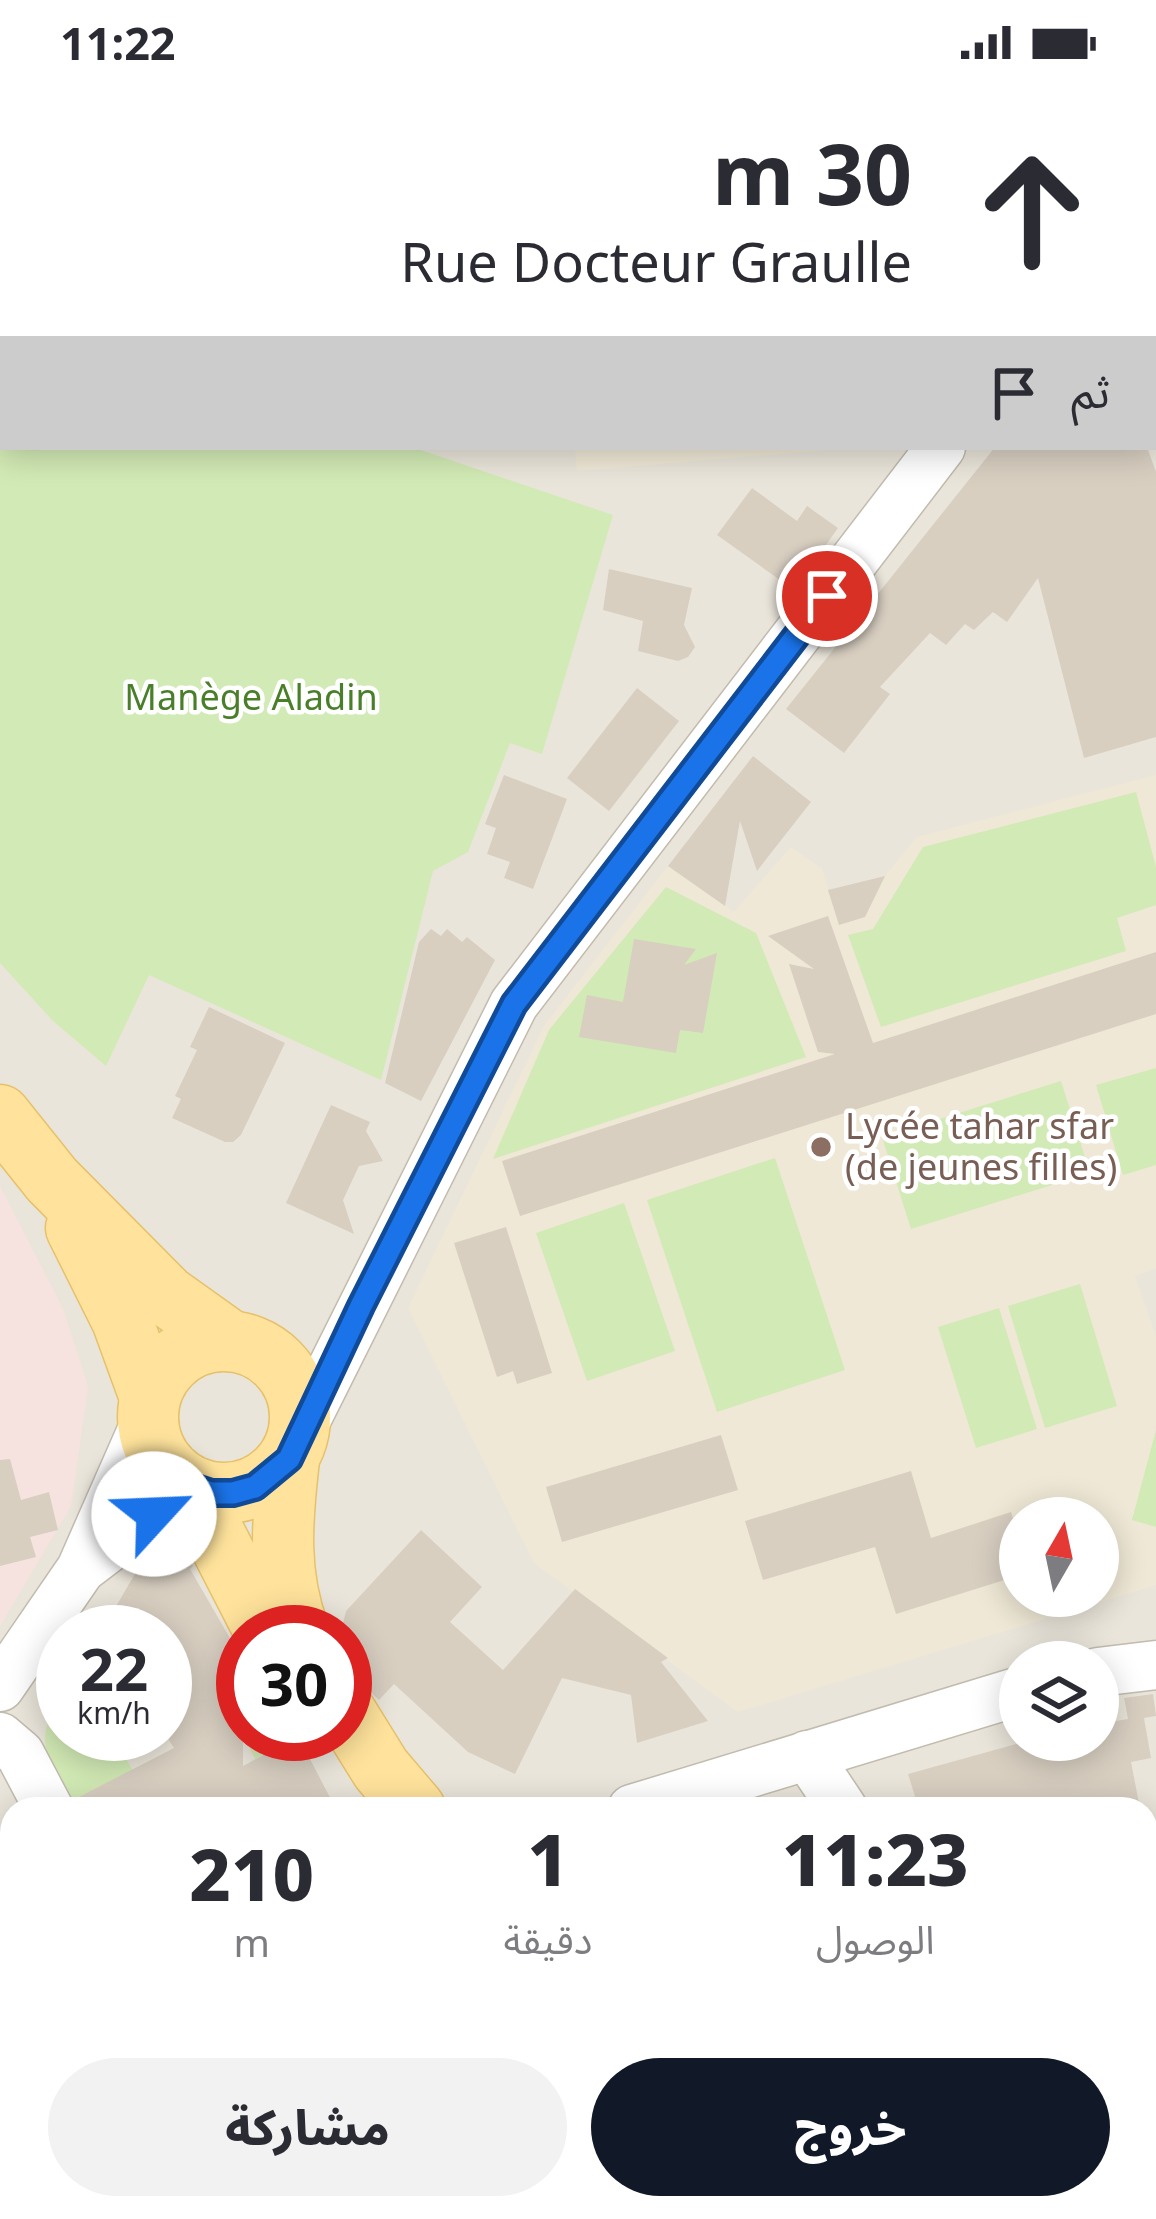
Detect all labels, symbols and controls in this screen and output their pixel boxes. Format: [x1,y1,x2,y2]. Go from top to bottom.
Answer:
text: 11:22 [60,12,176,73]
text: 30 m [712,115,912,230]
icon: ahead [954,132,1110,288]
text: Rue Docteur Graulle [400,224,912,298]
icon: arrive [981,360,1047,426]
text: ثم [1071,360,1110,421]
pin [776,545,878,647]
icon: arrive [794,563,860,629]
park label: Manège Aladin [124,672,378,721]
place label: Lycée tahar sfar (de jeunes filles) [845,1101,1117,1191]
marker: Lycée tahar sfar (de jeunes filles) [808,1134,834,1160]
position arrow [91,1451,217,1577]
north arrow [999,1497,1119,1617]
map controls [999,1497,1119,1761]
speed limit sign: 30 [216,1605,372,1761]
text: 22 [80,1627,148,1709]
button: layers [999,1641,1119,1761]
text: km/h [77,1692,151,1733]
text: 1 [527,1809,569,1907]
text: 11:23 [782,1809,969,1907]
text: 210 [189,1824,314,1922]
text: دقيقة [504,1912,592,1965]
text: الوصول [816,1912,934,1965]
text: m [234,1915,270,1968]
button: مشاركة [48,2058,567,2196]
button: خروج [591,2058,1110,2196]

